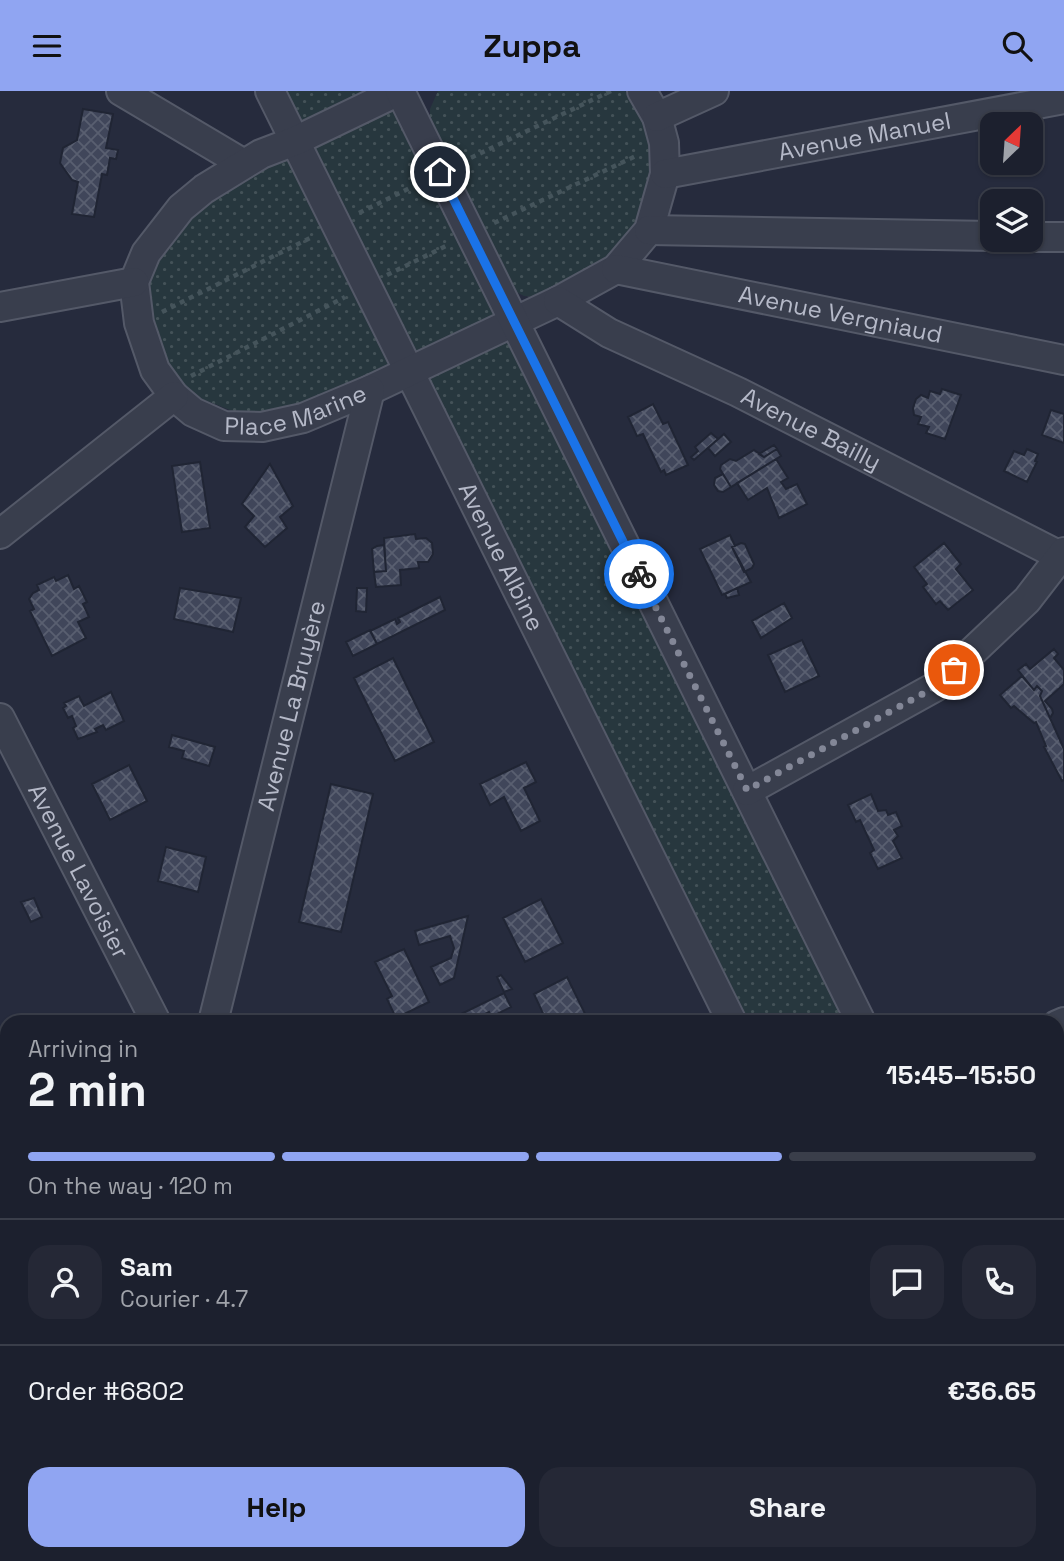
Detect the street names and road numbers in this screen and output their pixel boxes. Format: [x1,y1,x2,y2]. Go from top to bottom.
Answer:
street label: Avenue Manuel [776,105,953,167]
street label: Avenue Vergniaud [736,278,945,350]
street label: Place Marine [224,377,371,442]
street label: Avenue Bailly [736,380,886,477]
street label: Avenue Albine [452,477,551,636]
street label: Avenue La Bruyère [250,597,332,814]
street label: Avenue Lavoisier [21,778,137,963]

